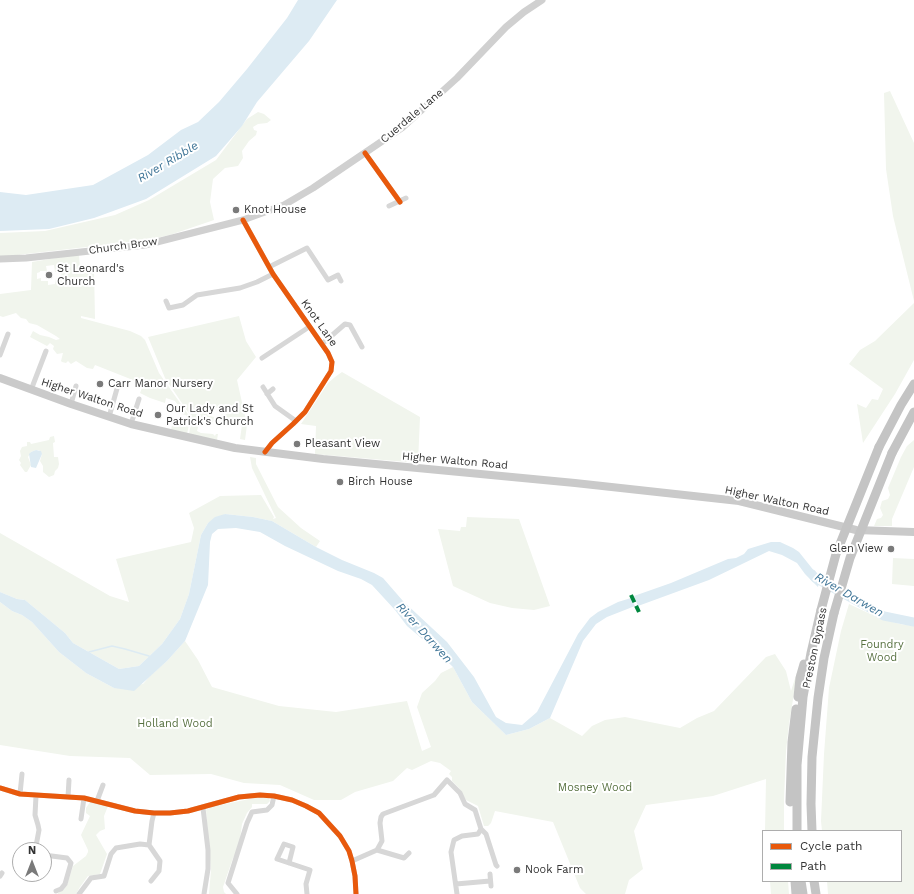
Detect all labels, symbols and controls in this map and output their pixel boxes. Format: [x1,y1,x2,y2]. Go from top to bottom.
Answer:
street label: Cuerdale Lane [378,86,446,146]
water label: River Ribble [135,138,201,186]
place label: Knot House [244,203,306,217]
marker: Knot House [231,205,241,215]
street label: Church Brow [88,235,158,257]
place label: St Leonard's Church [57,262,124,288]
marker: St Leonard's Church [44,270,54,280]
street label: Knot Lane [298,297,340,349]
street label: Higher Walton Road [39,375,145,421]
place label: Carr Manor Nursery [108,377,213,391]
marker: Carr Manor Nursery [95,379,105,389]
place label: Our Lady and St Patrick's Church [166,402,254,428]
marker: Our Lady and St Patrick's Church [153,410,163,420]
place label: Pleasant View [305,437,380,451]
marker: Pleasant View [292,439,302,449]
street label: Higher Walton Road [401,450,509,472]
place label: Birch House [348,475,413,489]
marker: Birch House [335,477,345,487]
street label: Higher Walton Road [724,483,830,519]
place label: Glen View [829,542,883,556]
marker: Glen View [886,544,896,554]
water label: River Darwen [812,570,886,620]
water label: River Darwen [393,600,455,666]
street label: Preston Bypass [800,606,830,690]
park label: Foundry Wood [860,638,904,664]
park label: Holland Wood [137,717,213,731]
park label: Mosney Wood [558,781,632,795]
legend [762,830,902,882]
text: Cycle path [800,839,862,853]
north arrow [12,842,52,882]
text: N [28,844,36,857]
text: Path [800,859,826,873]
place label: Nook Farm [525,863,584,877]
marker: Nook Farm [512,865,522,875]

